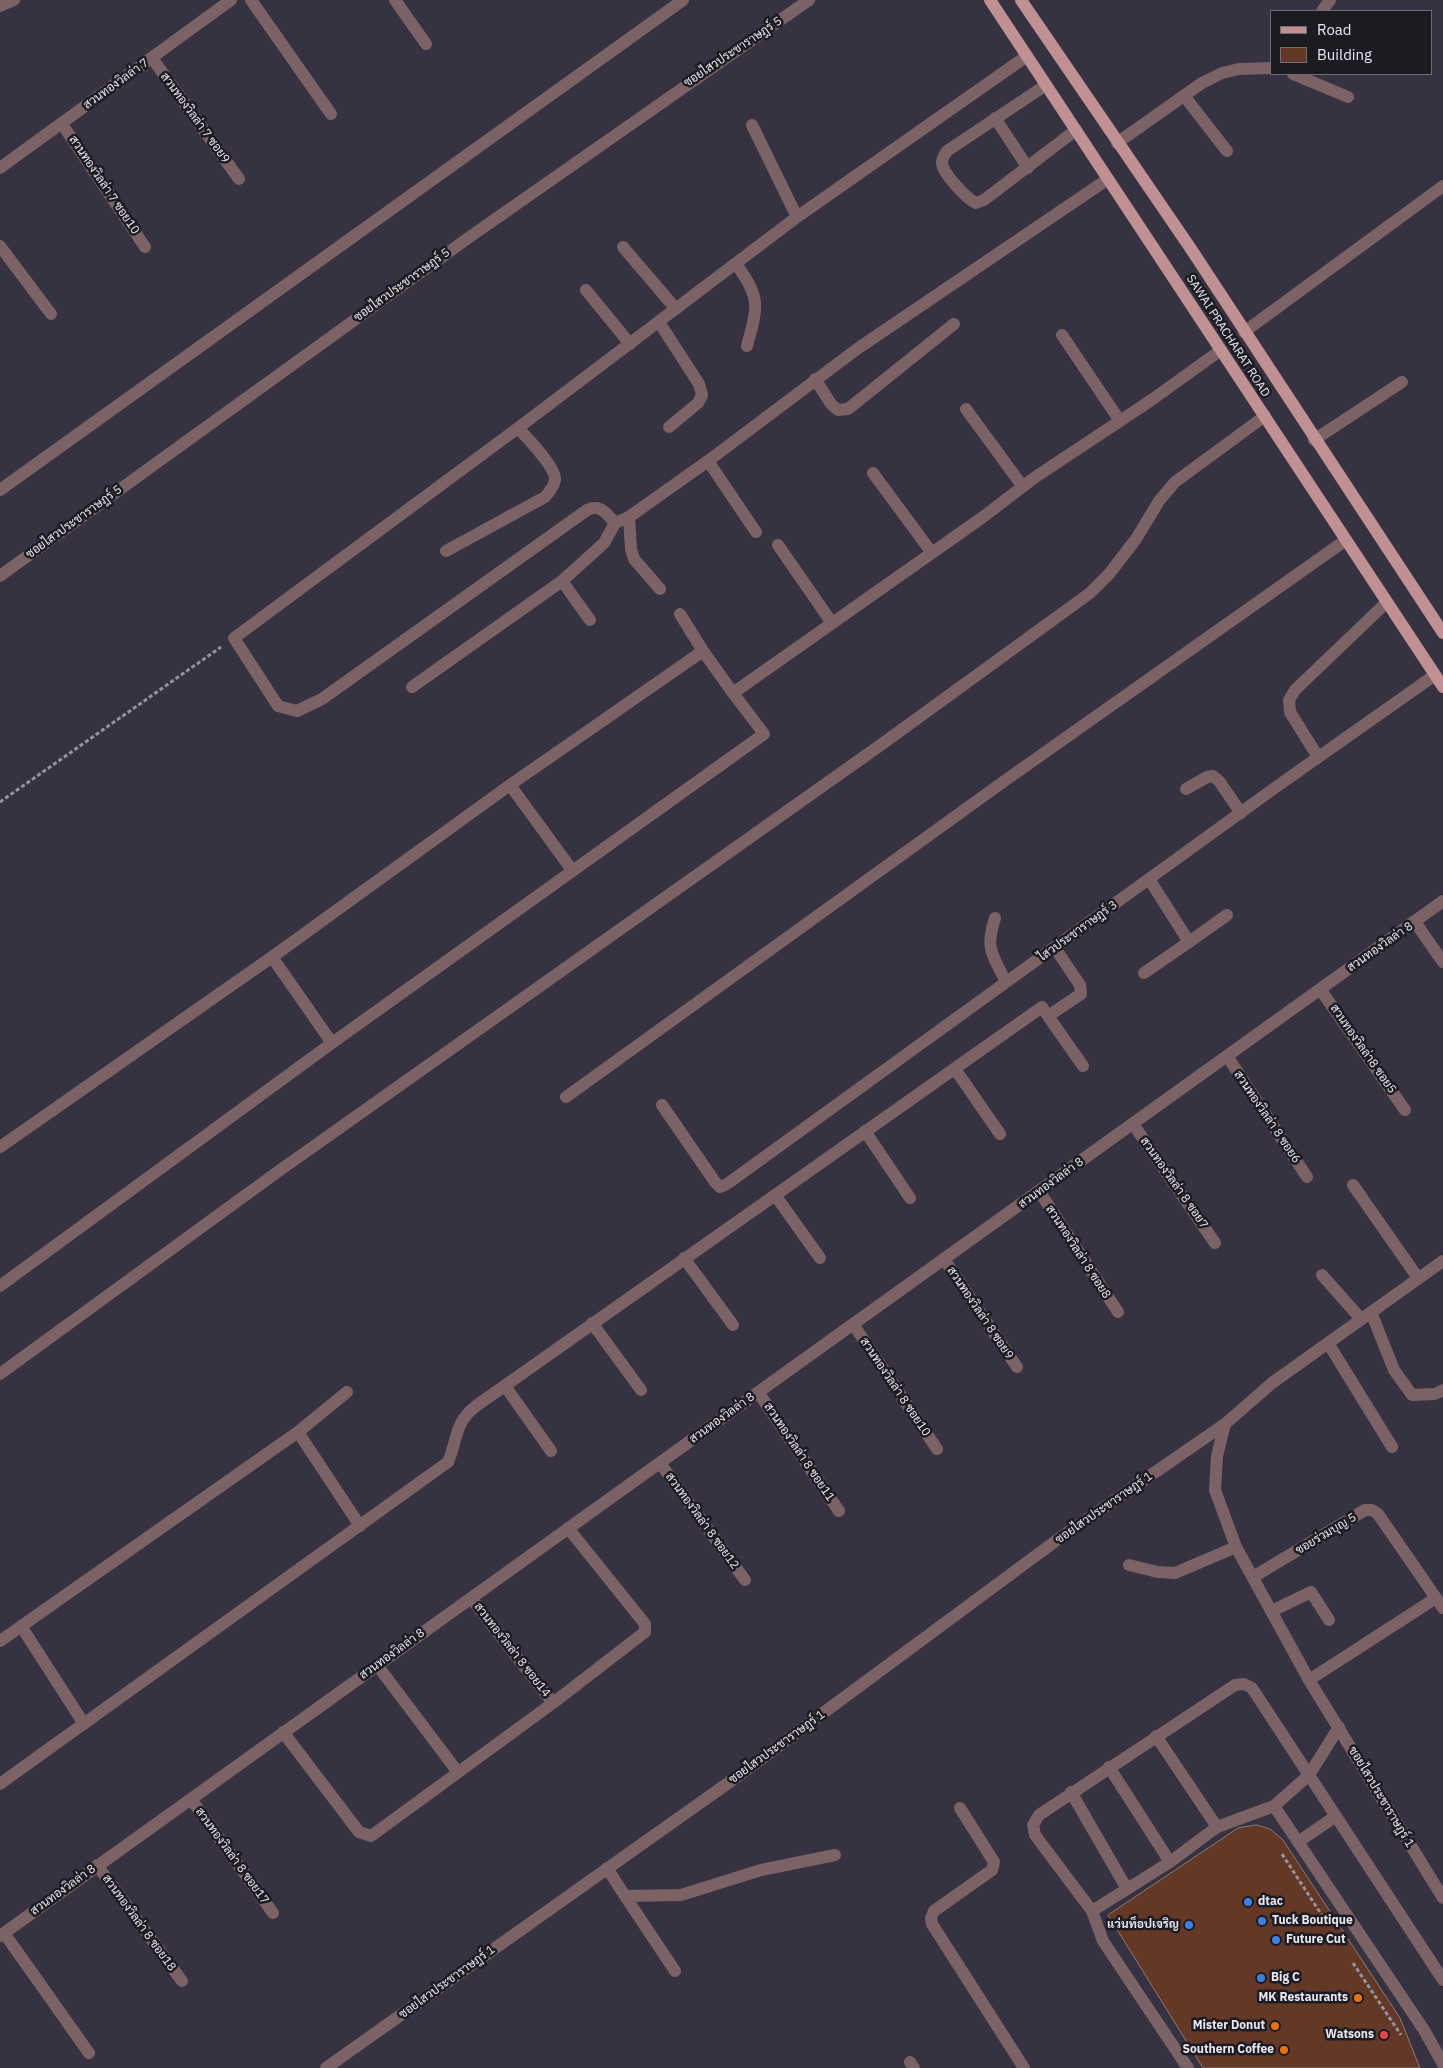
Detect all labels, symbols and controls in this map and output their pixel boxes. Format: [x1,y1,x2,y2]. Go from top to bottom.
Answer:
legend [1270,10,1433,75]
street label: ซอยไสวประชาราษฎร์ 5 [681,14,785,90]
text: Road [1317,20,1352,39]
text: Building [1317,45,1372,64]
street label: สวนทองวิลล่า 7 [81,56,151,112]
street label: สวนทองวิลล่า 7 ซอย9 [157,70,233,166]
street label: สวนทองวิลล่า 7 ซอย10 [66,133,142,237]
street label: ซอยไสวประชาราษฎร์ 5 [351,245,453,325]
street label: SAWAI PRACHARAT ROAD [1183,272,1273,400]
street label: ซอยไสวประชาราษฎร์ 5 [23,482,125,562]
street label: ไสวประชาราษฎร์ 3 [1036,898,1120,964]
street label: สวนทองวิลล่า 8 [1344,919,1416,975]
street label: สวนทองวิลล่า8 ซอย5 [1327,1002,1399,1096]
street label: สวนทองวิลล่า 8 ซอย6 [1231,1068,1303,1166]
street label: สวนทองวิลล่า 8 ซอย7 [1137,1134,1211,1232]
street label: สวนทองวิลล่า 8 [1016,1155,1086,1211]
street label: สวนทองวิลล่า 8 ซอย8 [1042,1203,1114,1301]
street label: สวนทองวิลล่า 8 ซอย9 [944,1264,1016,1362]
street label: สวนทองวิลล่า 8 ซอย10 [857,1335,933,1439]
street label: สวนทองวิลล่า 8 [687,1390,757,1446]
street label: สวนทองวิลล่า 8 ซอย11 [761,1400,837,1504]
street label: ซอยไสวประชาราษฎร์ 1 [1053,1469,1155,1547]
street label: สวนทองวิลล่า 8 ซอย12 [662,1470,742,1572]
street label: ซอยร่วมบุญ 5 [1293,1510,1359,1558]
street label: สวนทองวิลล่า 8 ซอย14 [471,1600,553,1700]
street label: สวนทองวิลล่า 8 [357,1626,427,1682]
street label: ซอยไสวประชาราษฎร์ 1 [726,1707,828,1787]
street label: ซอยไสวประชาราษฎร์ 1 [1345,1744,1417,1850]
street label: สวนทองวิลล่า 8 ซอย17 [192,1805,272,1907]
street label: สวนทองวิลล่า 8 [28,1862,98,1918]
street label: สวนทองวิลล่า 8 ซอย18 [99,1872,179,1974]
place label: dtac [1258,1895,1283,1909]
marker: dtac [1242,1896,1254,1908]
place label: Tuck Boutique [1272,1914,1353,1928]
marker: Tuck Boutique [1256,1915,1268,1927]
place label: แว่นท็อปเจริญ [1107,1918,1179,1932]
marker: แว่นท็อปเจริญ [1183,1919,1195,1931]
place label: Future Cut [1286,1933,1346,1947]
marker: Future Cut [1270,1934,1282,1946]
street label: ซอยไสวประชาราษฎร์ 1 [396,1942,498,2022]
place label: Big C [1271,1971,1300,1985]
marker: Big C [1255,1972,1267,1984]
place label: MK Restaurants [1259,1991,1348,2005]
marker: MK Restaurants [1352,1992,1364,2004]
place label: Mister Donut [1193,2019,1265,2033]
marker: Mister Donut [1269,2020,1281,2032]
place label: Watsons [1325,2028,1374,2042]
marker: Watsons [1378,2029,1390,2041]
place label: Southern Coffee [1183,2043,1274,2057]
marker: Southern Coffee [1278,2044,1290,2056]

